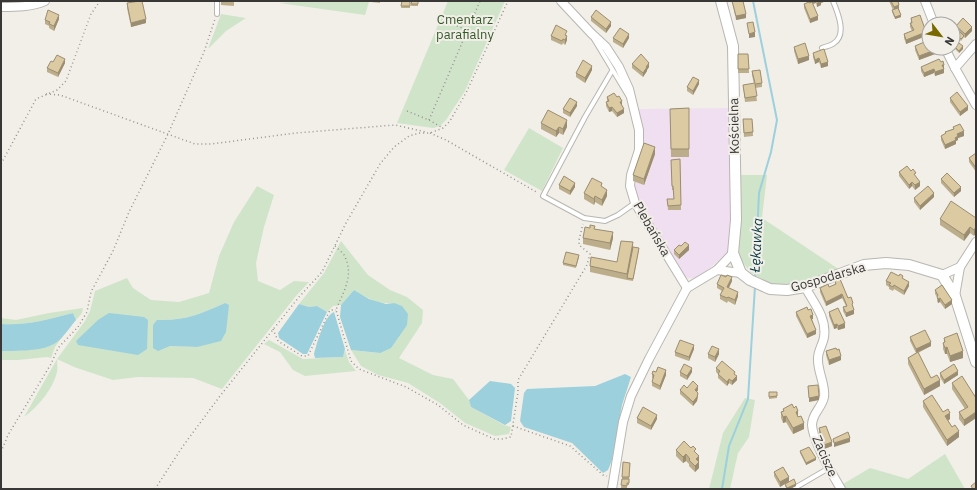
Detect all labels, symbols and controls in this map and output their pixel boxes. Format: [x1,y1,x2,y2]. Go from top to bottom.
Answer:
park label: Cmentarz parafialny [436,11,494,43]
north arrow [921,16,961,56]
text: N [942,34,958,48]
street label: Kościelna [725,98,743,154]
street label: Plebańska [630,199,675,259]
water label: Łękawka [746,217,766,274]
street label: Gospodarska [789,258,867,296]
street label: Zacisze [808,433,842,479]

